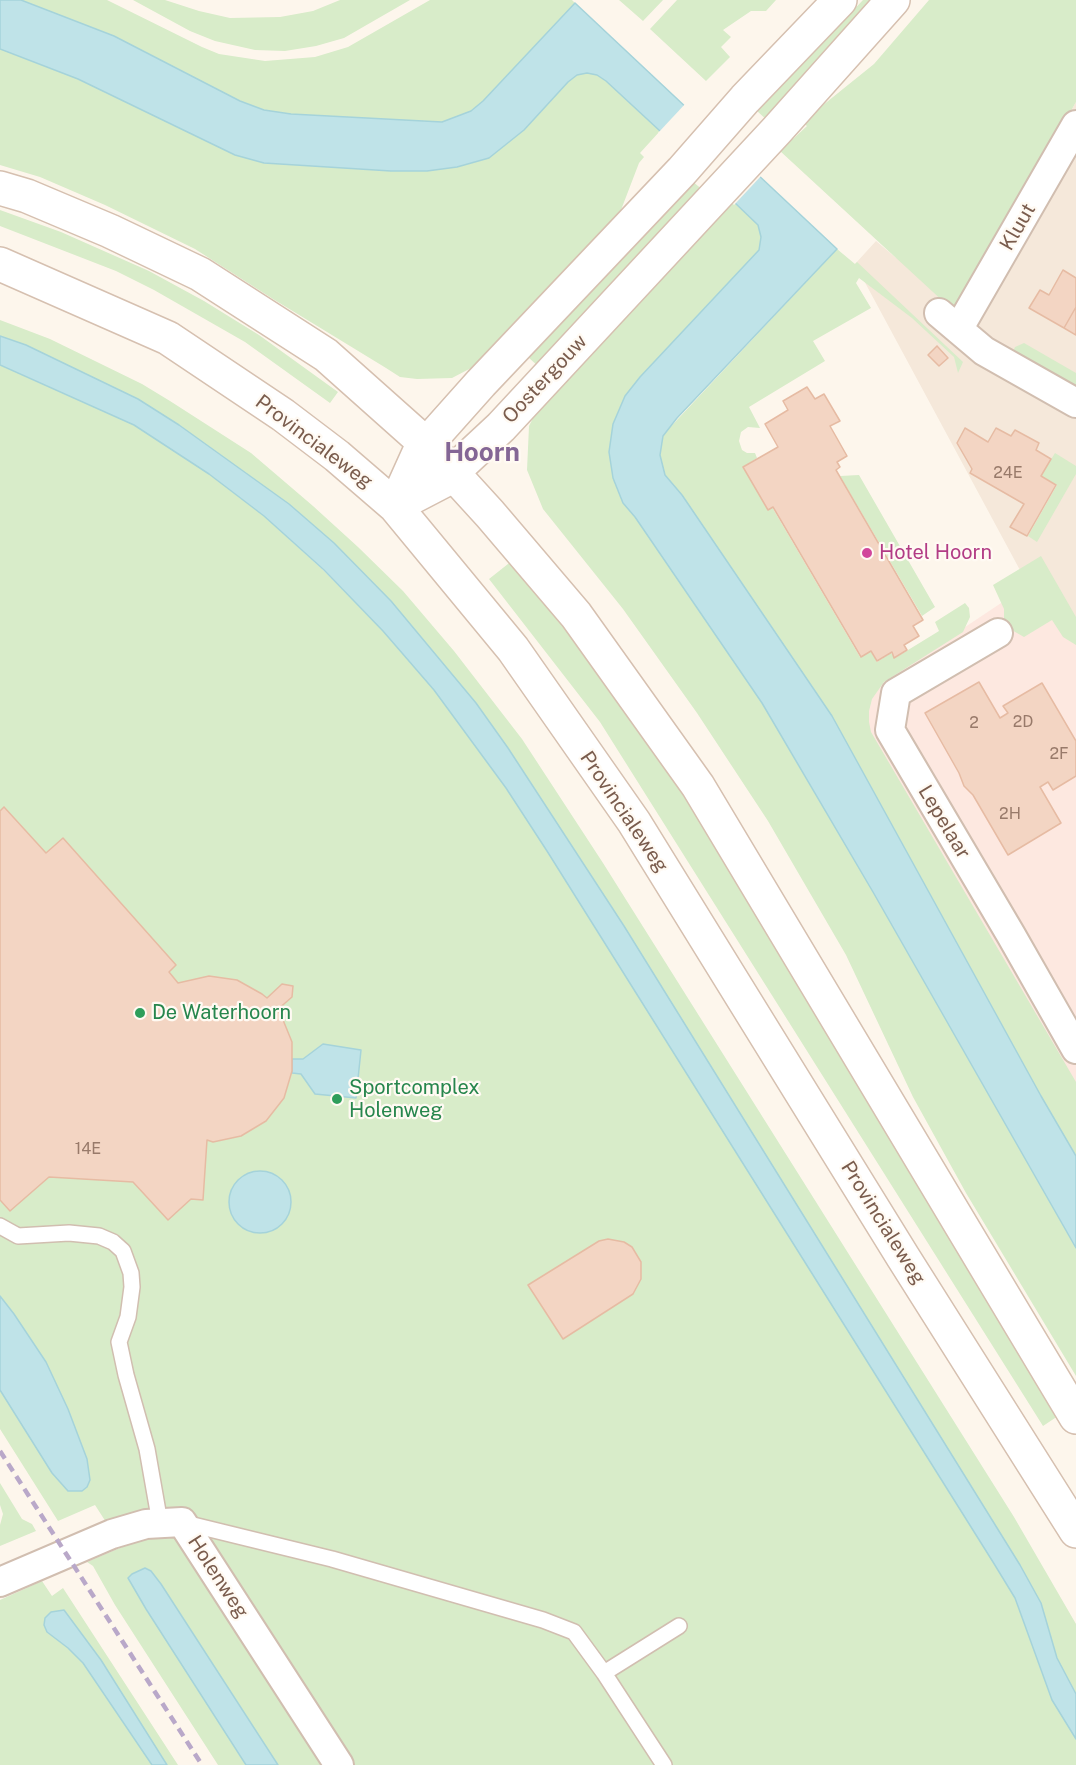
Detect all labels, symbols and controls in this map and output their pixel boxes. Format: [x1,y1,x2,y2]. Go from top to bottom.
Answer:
street label: Kluut [995,199,1041,255]
street label: Oostergouw [498,330,592,428]
street label: Provincialeweg [251,390,377,494]
district label: Hoorn [444,437,520,469]
house number: 24E [993,463,1023,483]
place label: Hotel Hoorn [879,541,992,565]
marker: Hotel Hoorn [860,546,874,560]
house number: 2D [1013,712,1033,732]
house number: 2 [969,713,979,733]
house number: 2F [1049,744,1069,764]
street label: Provincialeweg [575,747,673,877]
street label: Lepelaar [913,781,975,863]
house number: 2H [999,804,1021,824]
place label: De Waterhoorn [152,1001,291,1025]
marker: De Waterhoorn [133,1006,147,1020]
place label: Sportcomplex Holenweg [349,1076,479,1123]
marker: Sportcomplex Holenweg [330,1092,344,1106]
house number: 14E [75,1139,101,1159]
street label: Provincialeweg [836,1157,930,1289]
street label: Holenweg [182,1531,254,1623]

